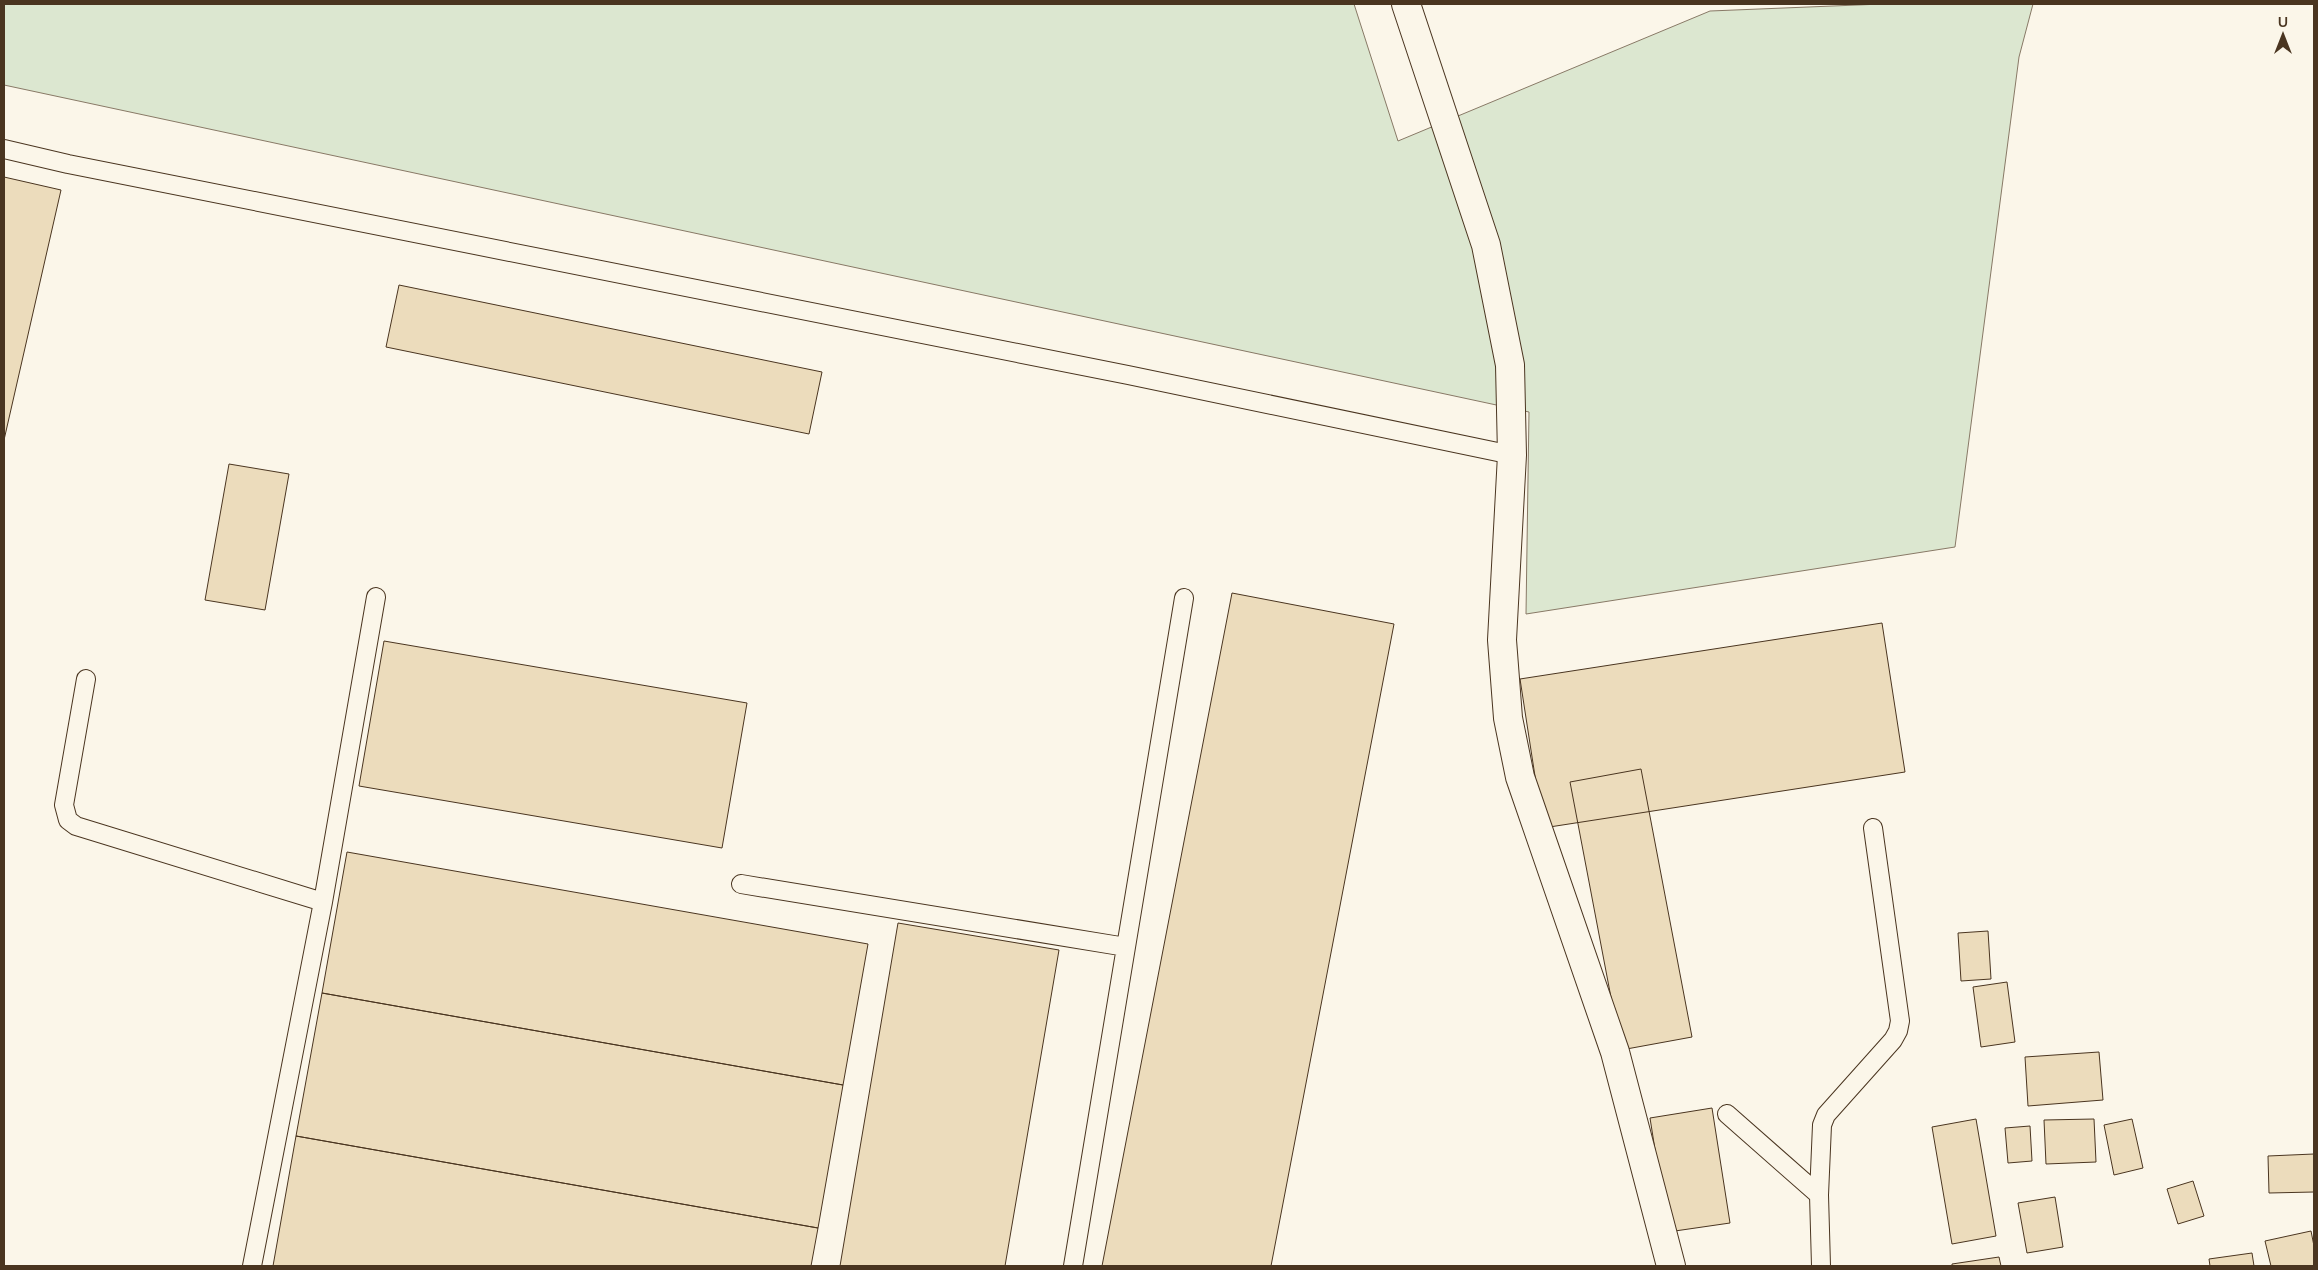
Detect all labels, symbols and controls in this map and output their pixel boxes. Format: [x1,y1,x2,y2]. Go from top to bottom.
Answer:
north arrow [2258,10,2308,60]
text: U [2278,13,2288,31]

